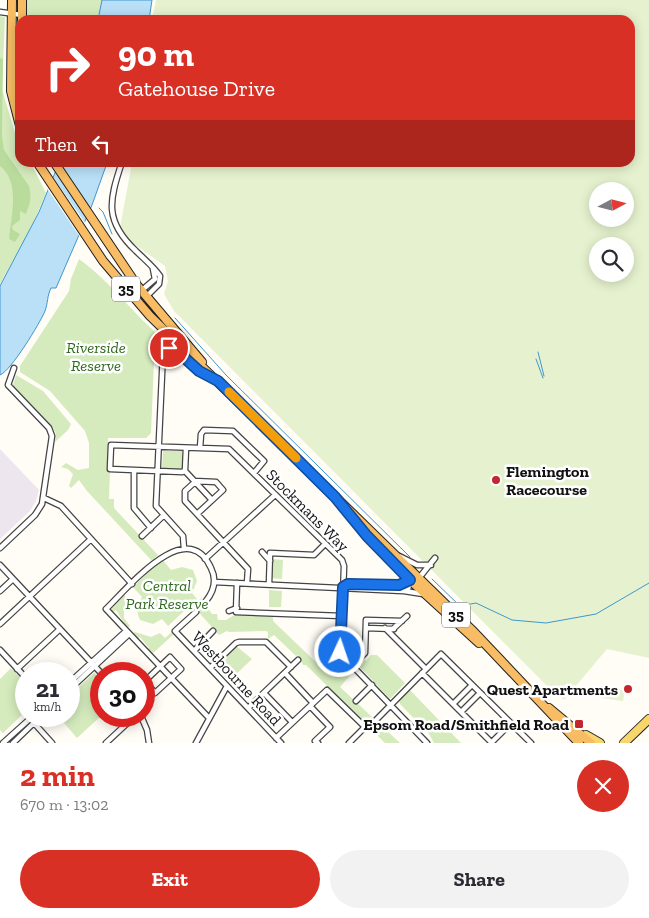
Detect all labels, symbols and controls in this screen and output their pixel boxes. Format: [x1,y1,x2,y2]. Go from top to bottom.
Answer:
text: 90 m [118,33,194,75]
icon: right [35,35,100,100]
text: Gatehouse Drive [118,75,275,102]
icon: left [87,130,115,158]
text: Then [35,133,77,156]
north arrow [589,182,634,228]
map controls [589,182,634,282]
button: search [589,237,634,282]
road number: 35 [112,276,140,302]
pin [148,327,190,369]
icon: arrive [155,334,183,362]
park label: Riverside Reserve [66,338,126,375]
place label: Flemington Racecourse [506,462,589,499]
street label: Stockmans Way [262,465,353,556]
marker: Flemington Racecourse [490,474,502,486]
park label: Central Park Reserve [126,576,208,613]
road number: 35 [442,602,470,628]
position arrow [313,625,365,677]
street label: Westbourne Road [188,627,285,730]
speed limit sign: 30 [90,662,155,727]
text: 21 [36,673,59,703]
place label: Quest Apartments [487,680,618,699]
marker: Quest Apartments [622,683,634,695]
text: km/h [34,700,61,714]
place label: Epsom Road/Smithfield Road [363,715,569,734]
marker: Epsom Road/Smithfield Road [573,718,585,730]
text: 2 min [20,758,95,794]
button: close [577,760,629,812]
text: 670 m · 13:02 [20,795,108,814]
button: Exit [20,850,320,908]
button: Share [330,850,629,908]

